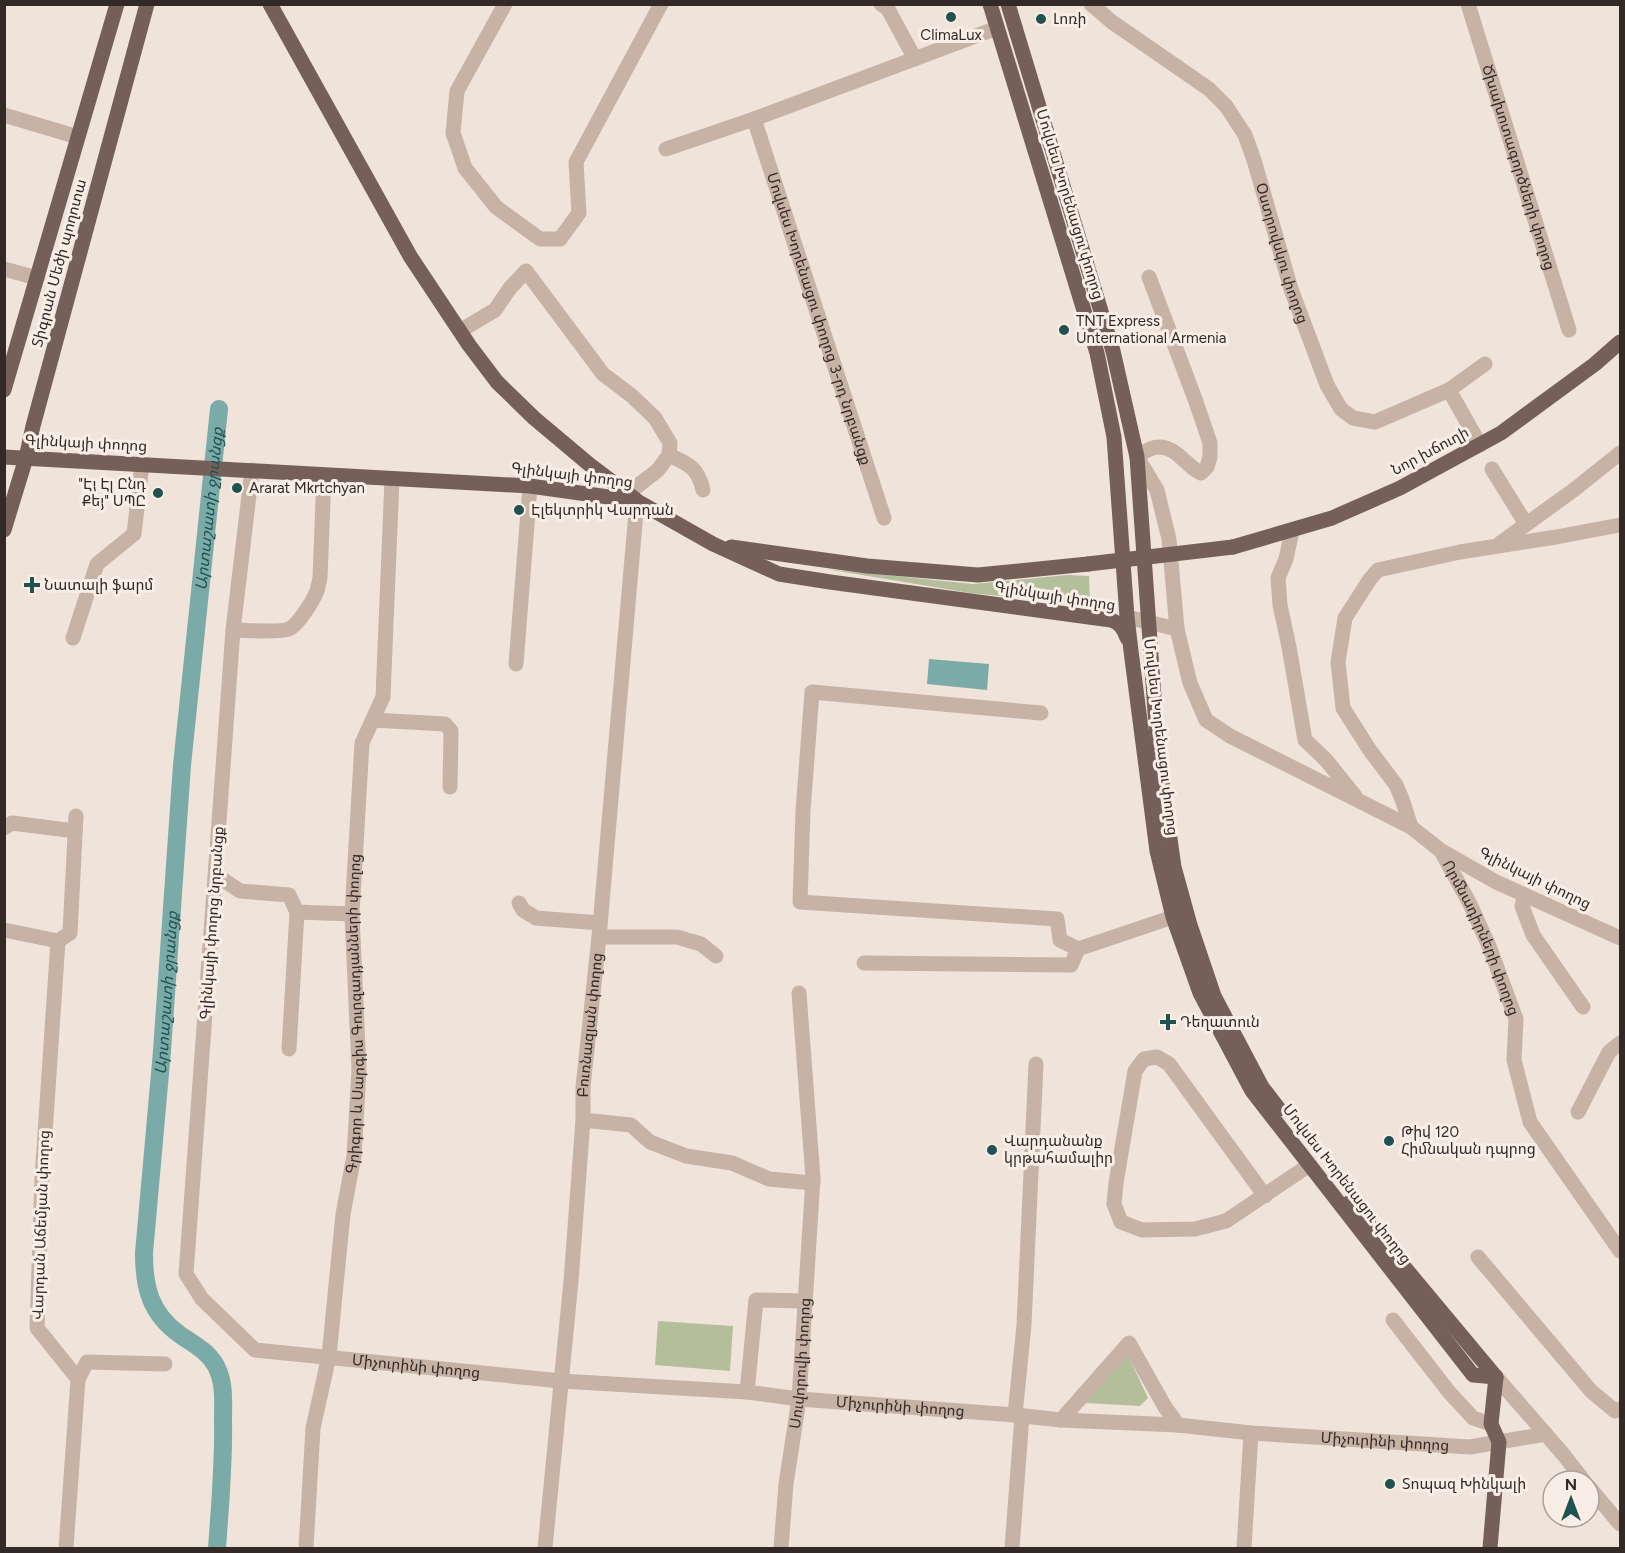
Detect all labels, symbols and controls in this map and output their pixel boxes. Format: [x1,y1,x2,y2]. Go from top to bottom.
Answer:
marker: ClimaLux [944,10,958,24]
place label: Լոռի [1053,10,1086,28]
marker: Լոռի [1034,12,1048,26]
place label: ClimaLux [920,26,982,44]
street label: Ծխախոտագործների փողոց [1478,62,1559,272]
street label: Մովսես Խորենացու փողոց [1032,107,1108,301]
street label: Մովսես Խորենացու փողոց 3-րդ նրբանցք [763,170,875,467]
street label: Տիգրան Մեծի պողոտա [28,177,90,349]
street label: Օստրովսկու փողոց [1252,181,1312,326]
place label: TNT Express Unternational Armenia [1076,312,1226,347]
marker: TNT Express Unternational Armenia [1057,323,1071,337]
street label: Նոր խճուղի [1388,423,1472,479]
water label: Արտաշատի ջրանցք [191,425,227,591]
street label: Գլինկայի փողոց [24,431,148,455]
street label: Գլինկայի փողոց [510,459,634,491]
place label: "Էյ Էլ Ընդ Քեյ" ՍՊԸ [78,475,146,510]
place label: Ararat Mkrtchyan [249,479,365,497]
marker: Ararat Mkrtchyan [230,481,244,495]
marker: "Էյ Էլ Ընդ Քեյ" ՍՊԸ [151,486,165,500]
place label: Էլեկտրիկ Վարդան [531,501,674,519]
marker: Էլեկտրիկ Վարդան [512,503,526,517]
place label: Նատալի ֆարմ [44,576,153,594]
marker: Նատալի ֆարմ [25,578,39,592]
street label: Գլինկայի փողոց [993,578,1117,614]
street label: Մովսես Խորենացու փողոց [1140,638,1182,836]
street label: Գլինկայի փողոց նրբանցք [196,826,228,1020]
street label: Գլինկայի փողոց [1476,843,1594,913]
street label: Գրիգոր և Սարգիս Գուրզադյանների փողոց [342,853,368,1176]
street label: Որմնադիրների փողոց [1439,857,1523,1018]
water label: Արտաշատի ջրանցք [150,909,181,1075]
street label: Բուռնազյան փողոց [574,952,606,1098]
place label: Դեղատուն [1180,1013,1260,1031]
marker: Դեղատուն [1161,1015,1175,1029]
street label: Մովսես Խորենացու փողոց [1279,1100,1415,1268]
place label: Թիվ 120 Հիմնական դպրոց [1401,1123,1536,1158]
street label: Վարդան Աճեմյան փողոց [29,1130,53,1320]
place label: Վարդանանք կրթահամալիր [1004,1132,1113,1167]
marker: Թիվ 120 Հիմնական դպրոց [1382,1134,1396,1148]
marker: Վարդանանք կրթահամալիր [985,1143,999,1157]
street label: Սուվորովի փողոց [786,1297,814,1430]
street label: Միչուրինի փողոց [351,1351,481,1382]
street label: Միչուրինի փողոց [835,1393,965,1420]
street label: Միչուրինի փողոց [1320,1428,1450,1455]
north arrow [1541,1469,1601,1529]
place label: Տոպազ Խինկալի [1402,1475,1526,1493]
text: N [1565,1475,1577,1494]
marker: Տոպազ Խինկալի [1383,1477,1397,1491]

